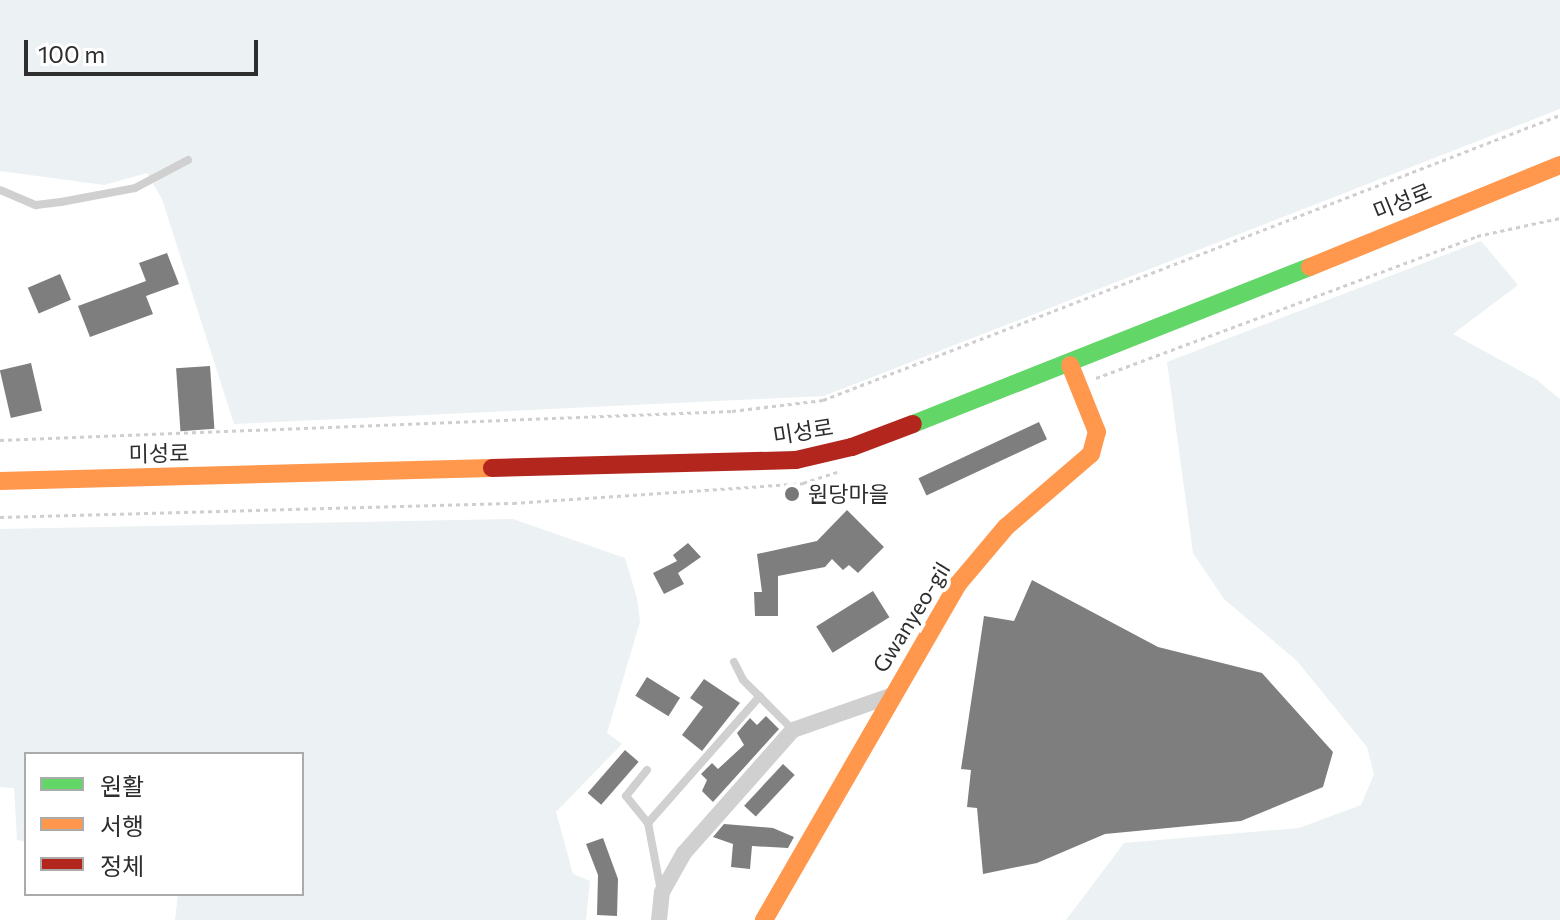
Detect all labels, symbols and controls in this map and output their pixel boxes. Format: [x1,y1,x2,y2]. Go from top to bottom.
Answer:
scale bar [28,24,262,74]
text: 100 m [38,39,105,68]
street label: 미성로 [1369,177,1435,225]
street label: 미성로 [771,413,835,449]
street label: 미성로 [128,439,190,467]
place label: 원당마을 [808,481,889,507]
marker: 원당마을 [783,485,801,503]
street label: Gwanyeo-gil [867,557,955,677]
legend [24,752,304,896]
text: 원활 [100,771,144,800]
text: 서행 [100,811,144,840]
text: 정체 [100,851,144,880]

